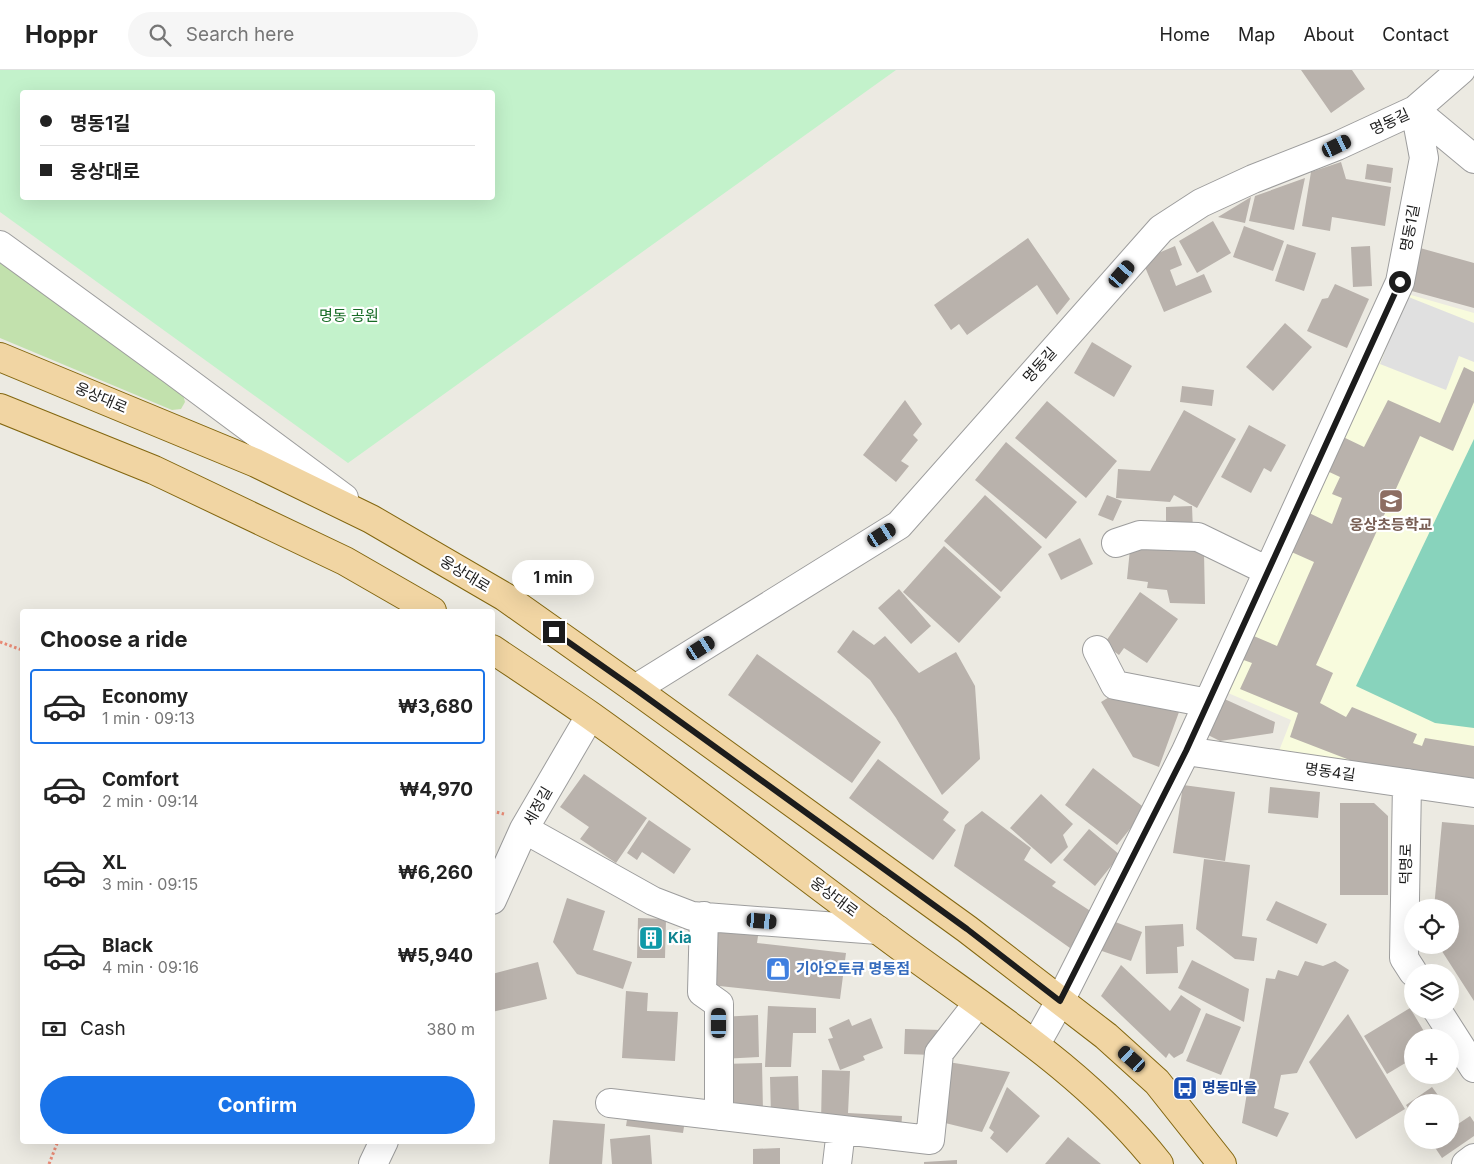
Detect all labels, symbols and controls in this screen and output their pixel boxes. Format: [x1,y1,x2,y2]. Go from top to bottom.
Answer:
search box [128,12,478,57]
text: Hoppr [25,20,98,49]
icon: search [146,21,174,49]
text: Search here [186,23,294,46]
text: Home [1160,24,1210,45]
text: Map [1238,24,1275,45]
text: About [1303,24,1354,45]
text: Contact [1382,24,1449,45]
street label: 명동길 [1367,104,1413,139]
text: 명동1길 [70,112,131,135]
car [1320,133,1353,159]
text: 웅상대로 [70,160,140,183]
street label: 명동1길 [1396,203,1423,253]
car [1106,258,1137,290]
route start [1389,271,1411,293]
park label: 명동 공원 [319,306,379,325]
street label: 명동길 [1019,343,1061,386]
street label: 웅상대로 [72,378,130,417]
school or university icon: 웅상초등학교 [1378,488,1404,514]
place label: 웅상초등학교 [1350,515,1433,534]
car [865,521,898,549]
street label: 웅상대로 [437,551,494,596]
callout: 1 min [513,560,595,594]
text: 1 min [533,567,573,587]
route end [543,621,565,643]
text: Choose a ride [40,626,188,652]
car [684,634,717,662]
icon: car [42,684,87,729]
text: Economy [102,685,188,708]
text: ₩3,680 [398,695,473,718]
text: 1 min · 09:13 [102,708,195,728]
street label: 명동4길 [1303,759,1357,784]
icon: car [42,767,87,812]
text: Comfort [102,768,179,791]
text: ₩4,970 [399,778,473,801]
street label: 세정길 [519,783,556,828]
text: 2 min · 09:14 [102,791,199,811]
street label: 덕명로 [1396,843,1415,885]
icon: car [42,850,87,895]
text: XL [102,851,127,874]
text: ₩6,260 [398,861,473,884]
street label: 웅상대로 [807,872,862,921]
text: 3 min · 09:15 [102,874,198,894]
map controls [1404,899,1459,1149]
button: locate [1404,899,1459,954]
car [746,912,777,930]
building icon: Kia [638,925,664,951]
place label: Kia [668,928,692,947]
icon: car [42,933,87,978]
text: Black [102,934,153,957]
text: ₩5,940 [397,944,473,967]
shop icon: 기아오토큐 명동점 [765,956,791,982]
text: 4 min · 09:16 [102,957,199,977]
place label: 기아오토큐 명동점 [796,959,910,978]
button: layers [1404,964,1459,1019]
car [711,1008,726,1038]
icon: cash [40,1015,68,1043]
text: Cash [80,1017,126,1040]
text: 380 m [427,1019,475,1039]
button: + [1404,1029,1459,1084]
car [1115,1043,1148,1075]
bus stop icon: 명동마을 [1172,1075,1198,1101]
button: Confirm [40,1076,475,1134]
place label: 명동마을 [1202,1078,1257,1097]
button: − [1404,1094,1459,1149]

